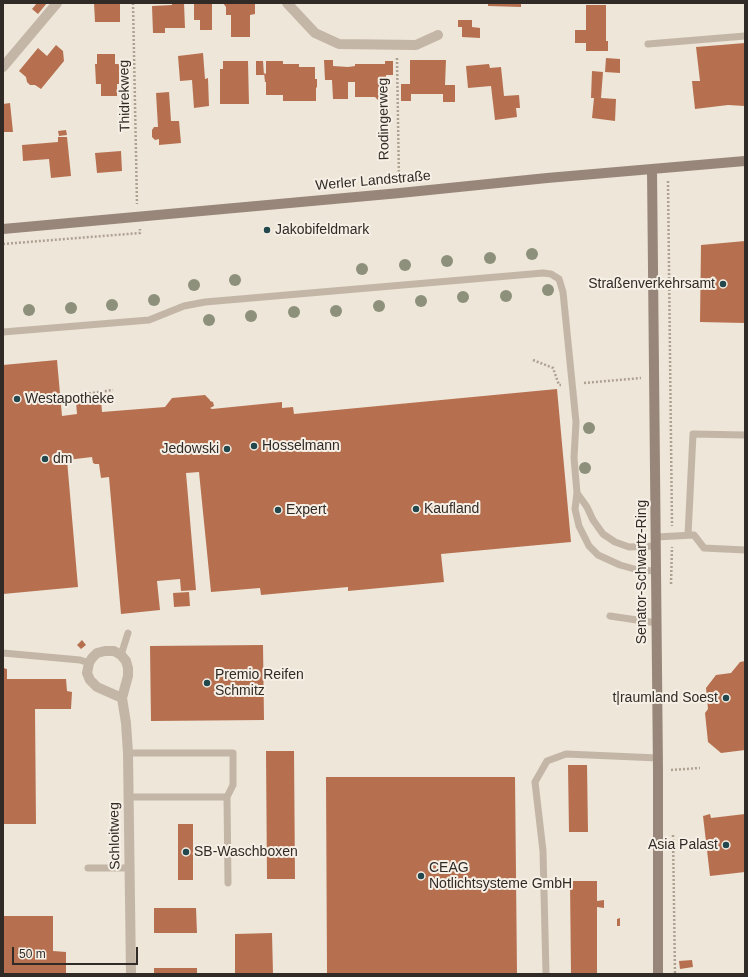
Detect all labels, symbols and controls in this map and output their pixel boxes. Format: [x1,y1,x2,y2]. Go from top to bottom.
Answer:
street label: Thidrekweg [116,60,134,132]
street label: Rodingerweg [375,78,393,160]
street label: Werler Landstraße [315,168,431,194]
place label: Jakobifeldmark [275,222,369,238]
marker: Jakobifeldmark [262,225,272,235]
place label: Straßenverkehrsamt [588,276,715,292]
marker: Straßenverkehrsamt [718,279,728,289]
place label: Westapotheke [25,391,114,407]
marker: Westapotheke [12,394,22,404]
place label: Hosselmann [262,438,340,454]
place label: Jedowski [161,441,219,457]
marker: Hosselmann [249,441,259,451]
marker: Jedowski [222,444,232,454]
place label: dm [53,451,72,467]
marker: dm [40,454,50,464]
street label: Senator-Schwartz-Ring [634,500,650,644]
place label: Kaufland [424,501,479,517]
place label: Expert [286,502,326,518]
marker: Kaufland [411,504,421,514]
marker: Expert [273,505,283,515]
place label: Premio Reifen Schmitz [215,667,304,700]
marker: Premio Reifen Schmitz [202,678,212,688]
place label: t|raumland Soest [612,690,718,706]
marker: t|raumland Soest [721,693,731,703]
street label: Schloitweg [106,802,124,870]
place label: Asia Palast [648,837,718,853]
marker: Asia Palast [721,840,731,850]
place label: SB-Waschboxen [194,844,298,860]
marker: SB-Waschboxen [181,847,191,857]
place label: CEAG Notlichtsysteme GmbH [429,860,572,892]
marker: CEAG Notlichtsysteme GmbH [416,871,426,881]
scale bar [14,939,140,965]
text: 50 m [19,947,46,961]

